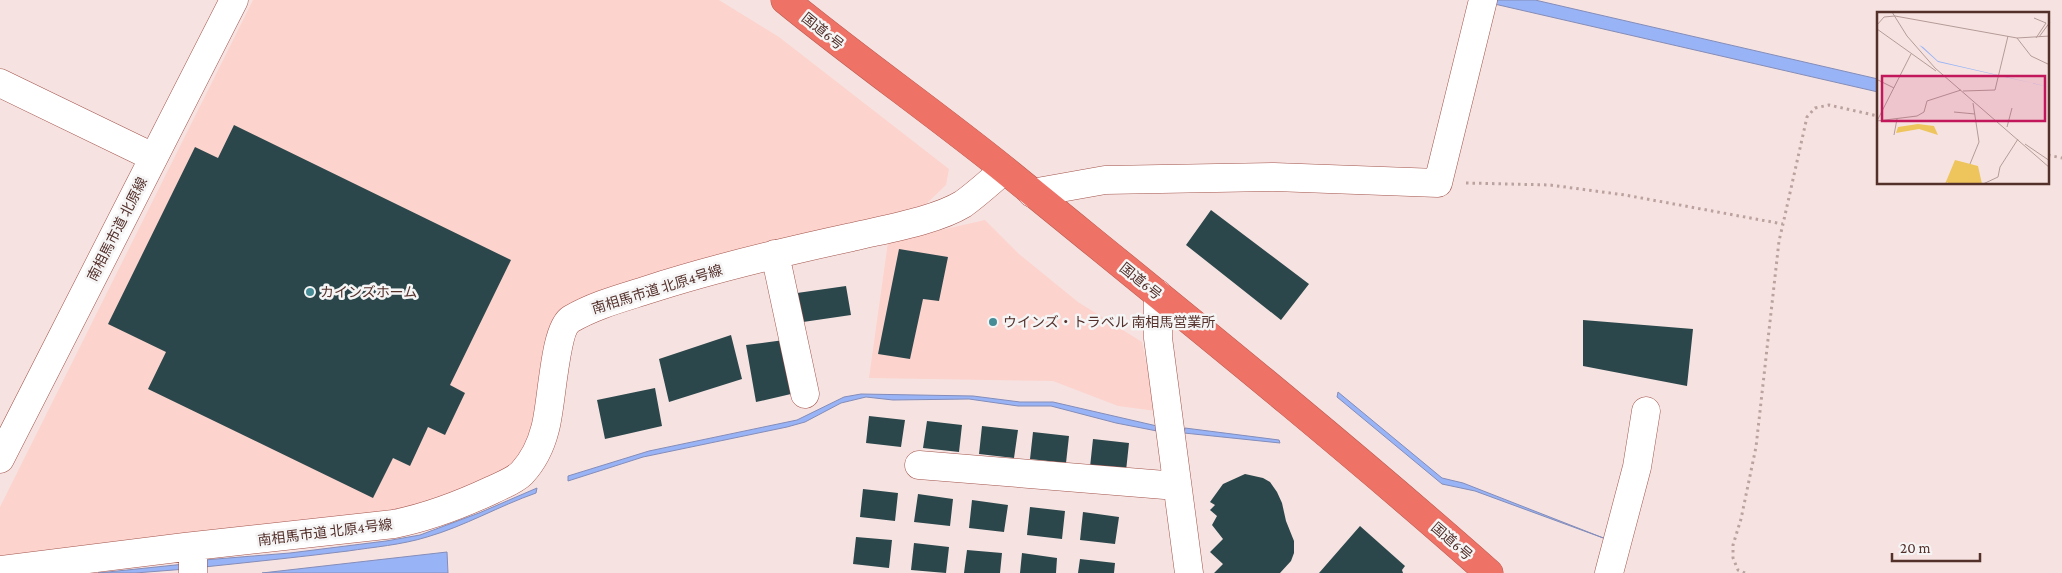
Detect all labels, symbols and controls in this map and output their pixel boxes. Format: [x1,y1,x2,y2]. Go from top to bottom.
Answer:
street label: 国道6号 [799,9,847,53]
inset map [1877,12,2050,185]
street label: 南相馬市道 北原線 [84,174,150,284]
street label: 国道6号 [1117,259,1165,303]
street label: 南相馬市道 北原4号線 [590,262,724,316]
place label: カインズホーム [320,284,417,300]
marker: カインズホーム [304,286,316,298]
place label: ウインズ・トラベル 南相馬営業所 [1003,314,1215,330]
marker: ウインズ・トラベル 南相馬営業所 [987,316,999,328]
street label: 南相馬市道 北原4号線 [257,516,393,548]
street label: 国道6号 [1428,519,1476,563]
scale bar [1892,530,1980,562]
text: 20 m [1900,540,1931,556]

